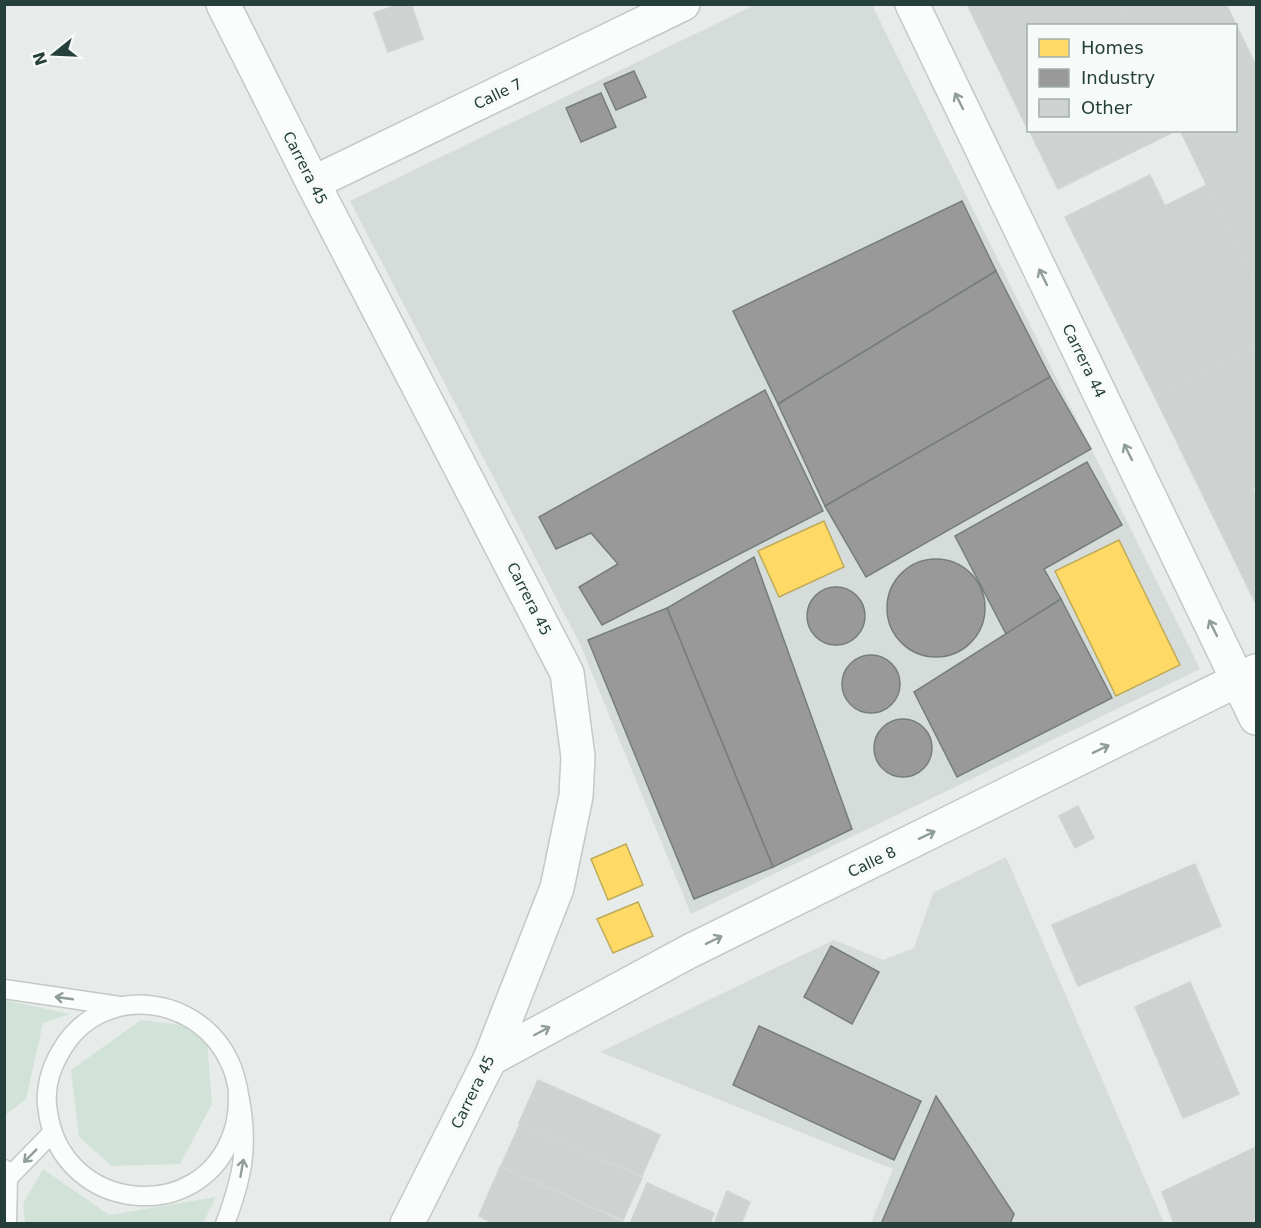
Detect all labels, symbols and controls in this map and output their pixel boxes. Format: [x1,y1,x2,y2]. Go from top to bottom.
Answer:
north arrow [24,24,84,84]
legend [1027,24,1237,132]
text: Homes [1081,37,1144,58]
text: N [29,49,51,68]
text: Industry [1081,67,1155,88]
street label: Calle 7 [471,75,525,113]
one-way arrow [952,92,964,110]
text: Other [1081,97,1133,118]
street label: Carrera 45 [279,128,331,208]
one-way arrow [1037,268,1049,286]
street label: Carrera 44 [1058,321,1110,401]
one-way arrow [1122,444,1134,462]
street label: Carrera 45 [503,559,555,639]
one-way arrow [1206,619,1218,637]
one-way arrow [1092,742,1110,754]
one-way arrow [917,829,935,841]
street label: Calle 8 [845,843,899,881]
one-way arrow [704,933,722,945]
one-way arrow [54,992,74,1003]
one-way arrow [533,1025,550,1037]
street label: Carrera 45 [447,1052,499,1132]
one-way arrow [23,1148,37,1163]
one-way arrow [237,1158,248,1178]

